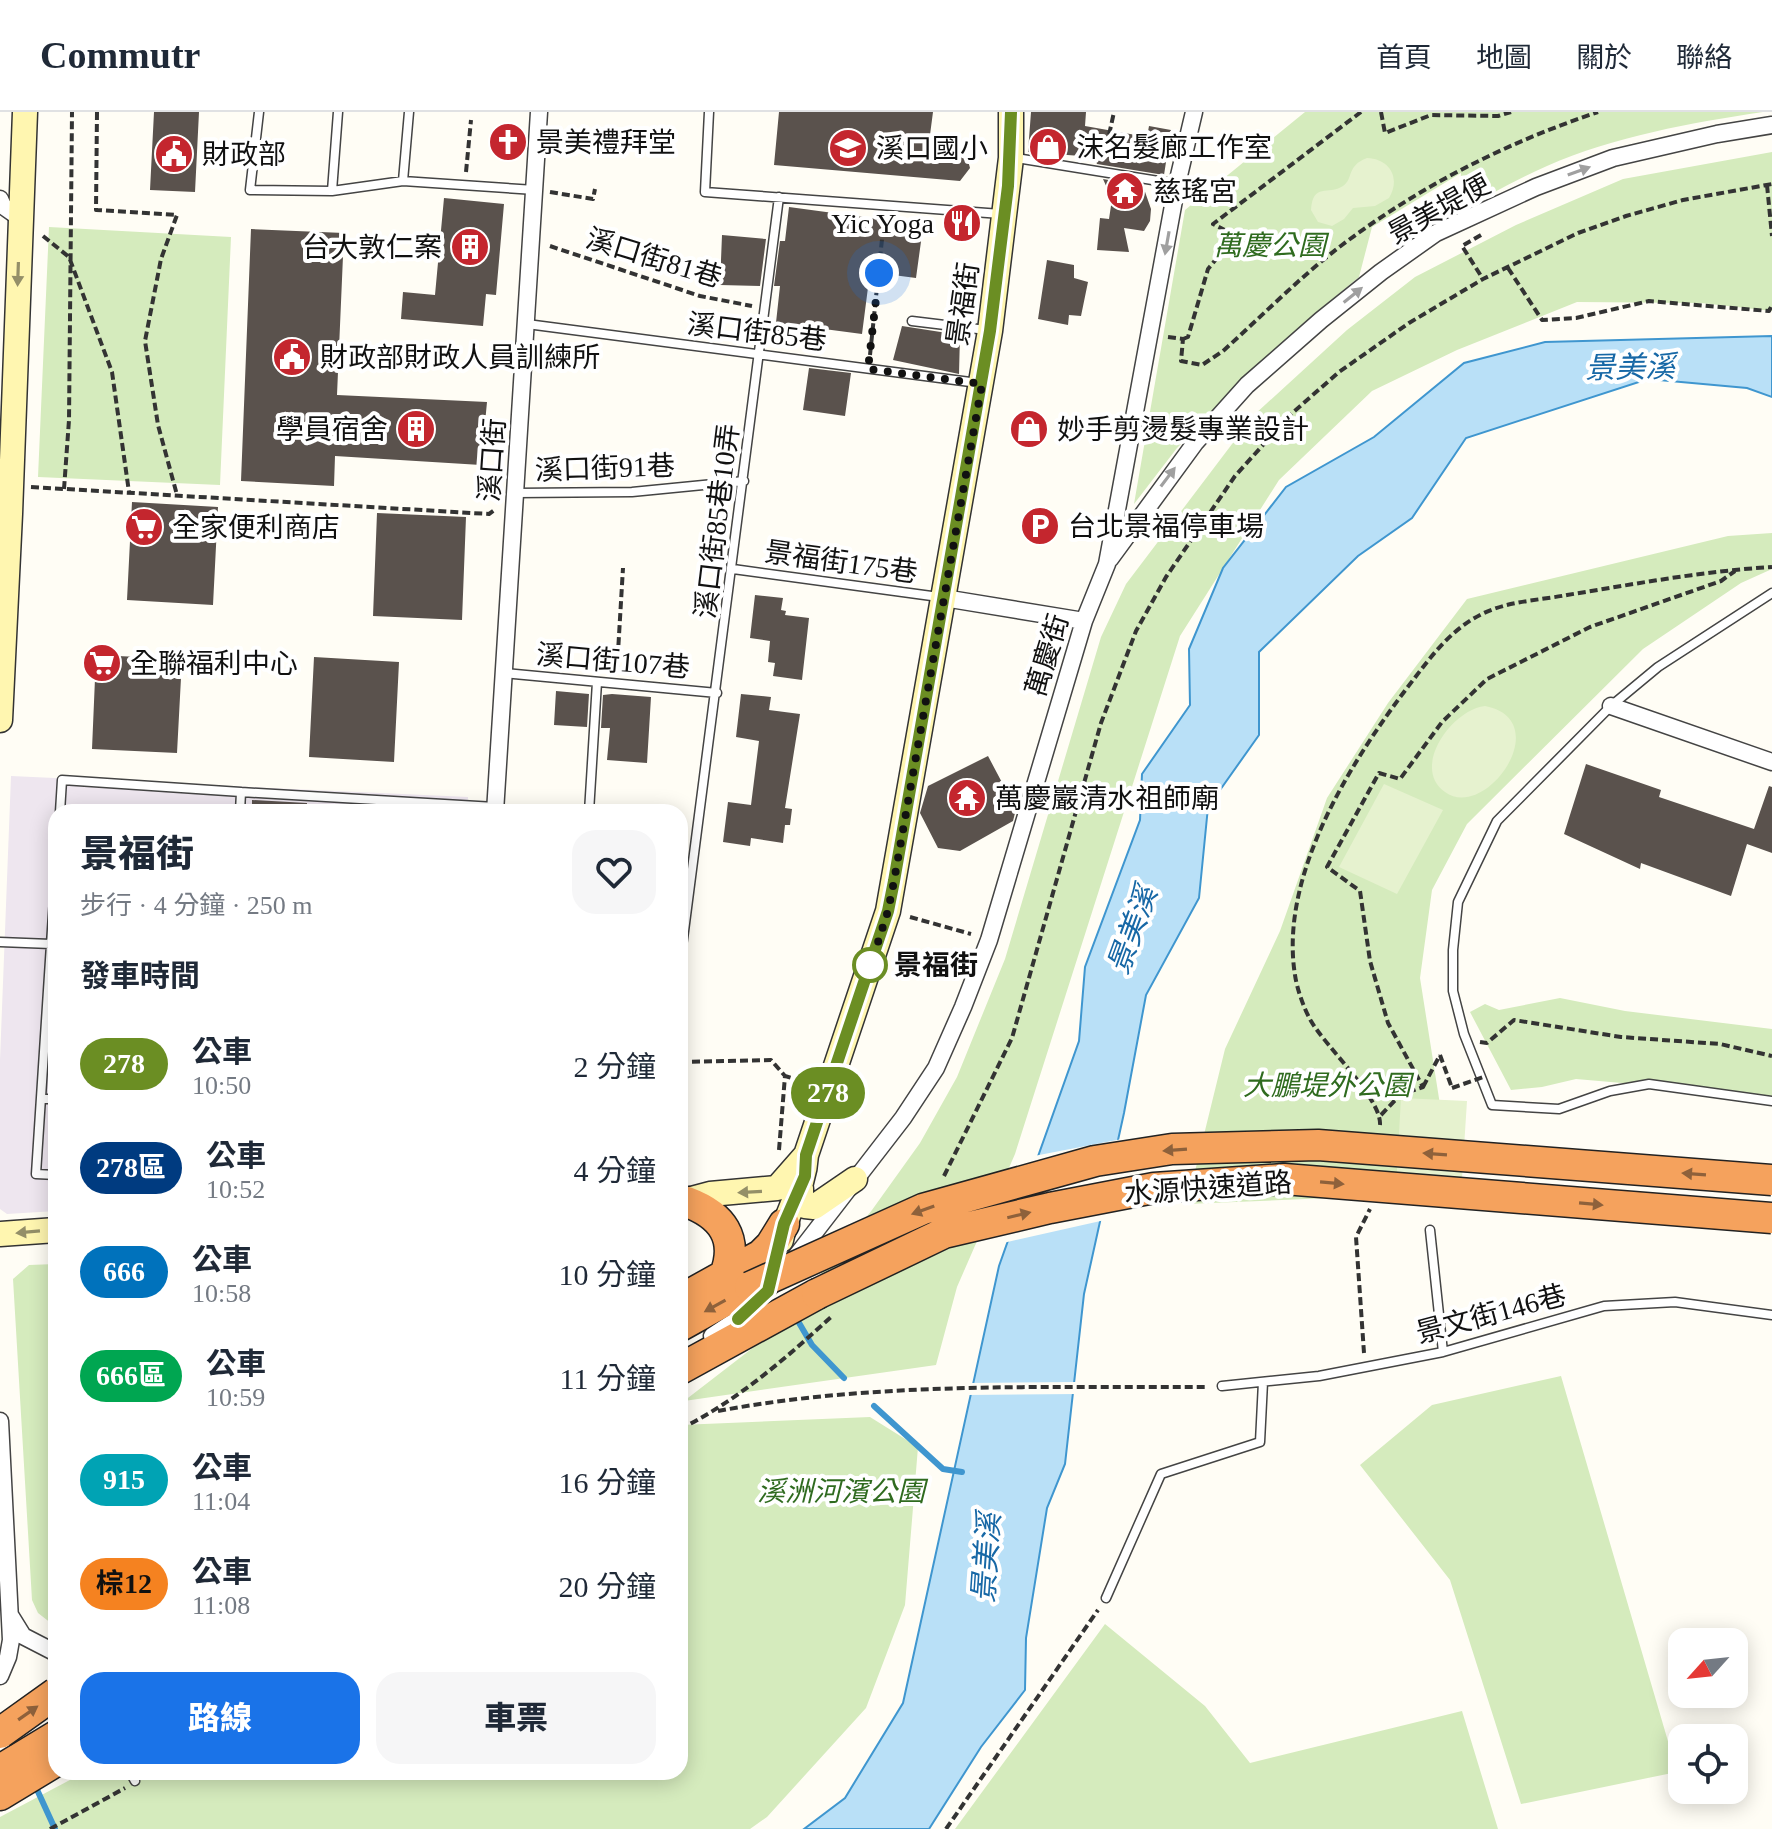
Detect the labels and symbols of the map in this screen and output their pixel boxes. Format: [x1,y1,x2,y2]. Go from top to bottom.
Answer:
church icon: 景美禮拜堂 [487,121,529,163]
shop icon: 沫名髮廊工作室 [1027,126,1069,168]
place label: 景美禮拜堂 [536,127,676,158]
school or university icon: 溪口國小 [827,127,869,169]
place label: 沫名髮廊工作室 [1076,132,1272,163]
public building icon: 財政部 [153,133,195,175]
place label: 溪口國小 [876,133,988,164]
place label: 財政部 [202,139,286,170]
one-way arrow [1567,164,1591,177]
street label: 景美堤便 [1382,168,1496,250]
temple icon: 慈瑤宮 [1104,170,1146,212]
place label: 慈瑤宮 [1153,176,1237,207]
restaurant icon: Yic Yoga [941,202,983,244]
place label: Yic Yoga [831,208,935,239]
street label: 溪口街81巷 [583,223,725,293]
building icon: 台大敦仁案 [449,226,491,268]
park label: 萬慶公園 [1214,230,1330,261]
one-way arrow [1160,231,1172,256]
place label: 台大敦仁案 [302,232,442,263]
your location [859,253,899,293]
street label: 景福街 [942,260,984,348]
one-way arrow [11,262,24,287]
one-way arrow [1342,287,1362,304]
street label: 溪口街85巷 [686,308,828,356]
public building icon: 財政部財政人員訓練所 [271,336,313,378]
place label: 財政部財政人員訓練所 [320,342,600,373]
water label: 景美溪 [1585,350,1679,384]
building icon: 學員宿舍 [395,408,437,450]
shop icon: 妙手剪燙髮專業設計 [1008,408,1050,450]
place label: 學員宿舍 [276,414,388,445]
place label: 妙手剪燙髮專業設計 [1057,414,1309,445]
street label: 溪口街 [474,417,510,503]
street label: 溪口街85巷10弄 [690,422,744,620]
street label: 溪口街91巷 [534,450,676,486]
one-way arrow [1160,467,1176,487]
parking icon: 台北景福停車場 [1019,505,1061,547]
supermarket icon: 全家便利商店 [123,506,165,548]
place label: 台北景福停車場 [1068,511,1264,542]
place label: 全家便利商店 [172,512,340,543]
street label: 景福街175巷 [763,536,919,588]
street label: 萬慶街 [1020,610,1074,700]
street label: 溪口街107巷 [535,639,691,683]
supermarket icon: 全聯福利中心 [81,642,123,684]
place label: 全聯福利中心 [130,648,298,679]
temple icon: 萬慶巖清水祖師廟 [946,777,988,819]
place label: 萬慶巖清水祖師廟 [995,783,1219,814]
water label: 景美溪 [1101,878,1164,978]
marker: 景福街 [853,948,887,982]
place label: 景福街 [894,950,978,981]
line badge: 278 [782,1067,874,1119]
park label: 大鵬堤外公園 [1243,1070,1415,1101]
one-way arrow [1163,1143,1188,1156]
one-way arrow [1422,1147,1447,1160]
street label: 水源快速道路 [1123,1167,1293,1209]
one-way arrow [1681,1167,1706,1180]
one-way arrow [1320,1177,1345,1190]
one-way arrow [737,1186,762,1199]
one-way arrow [1579,1198,1604,1211]
one-way arrow [911,1204,935,1216]
one-way arrow [1007,1208,1032,1221]
one-way arrow [15,1226,40,1239]
street label: 景文街146巷 [1413,1279,1569,1349]
one-way arrow [704,1299,726,1313]
park label: 溪洲河濱公園 [757,1476,929,1507]
water label: 景美溪 [966,1508,1006,1604]
north arrow [1668,1628,1748,1708]
one-way arrow [17,1705,39,1721]

